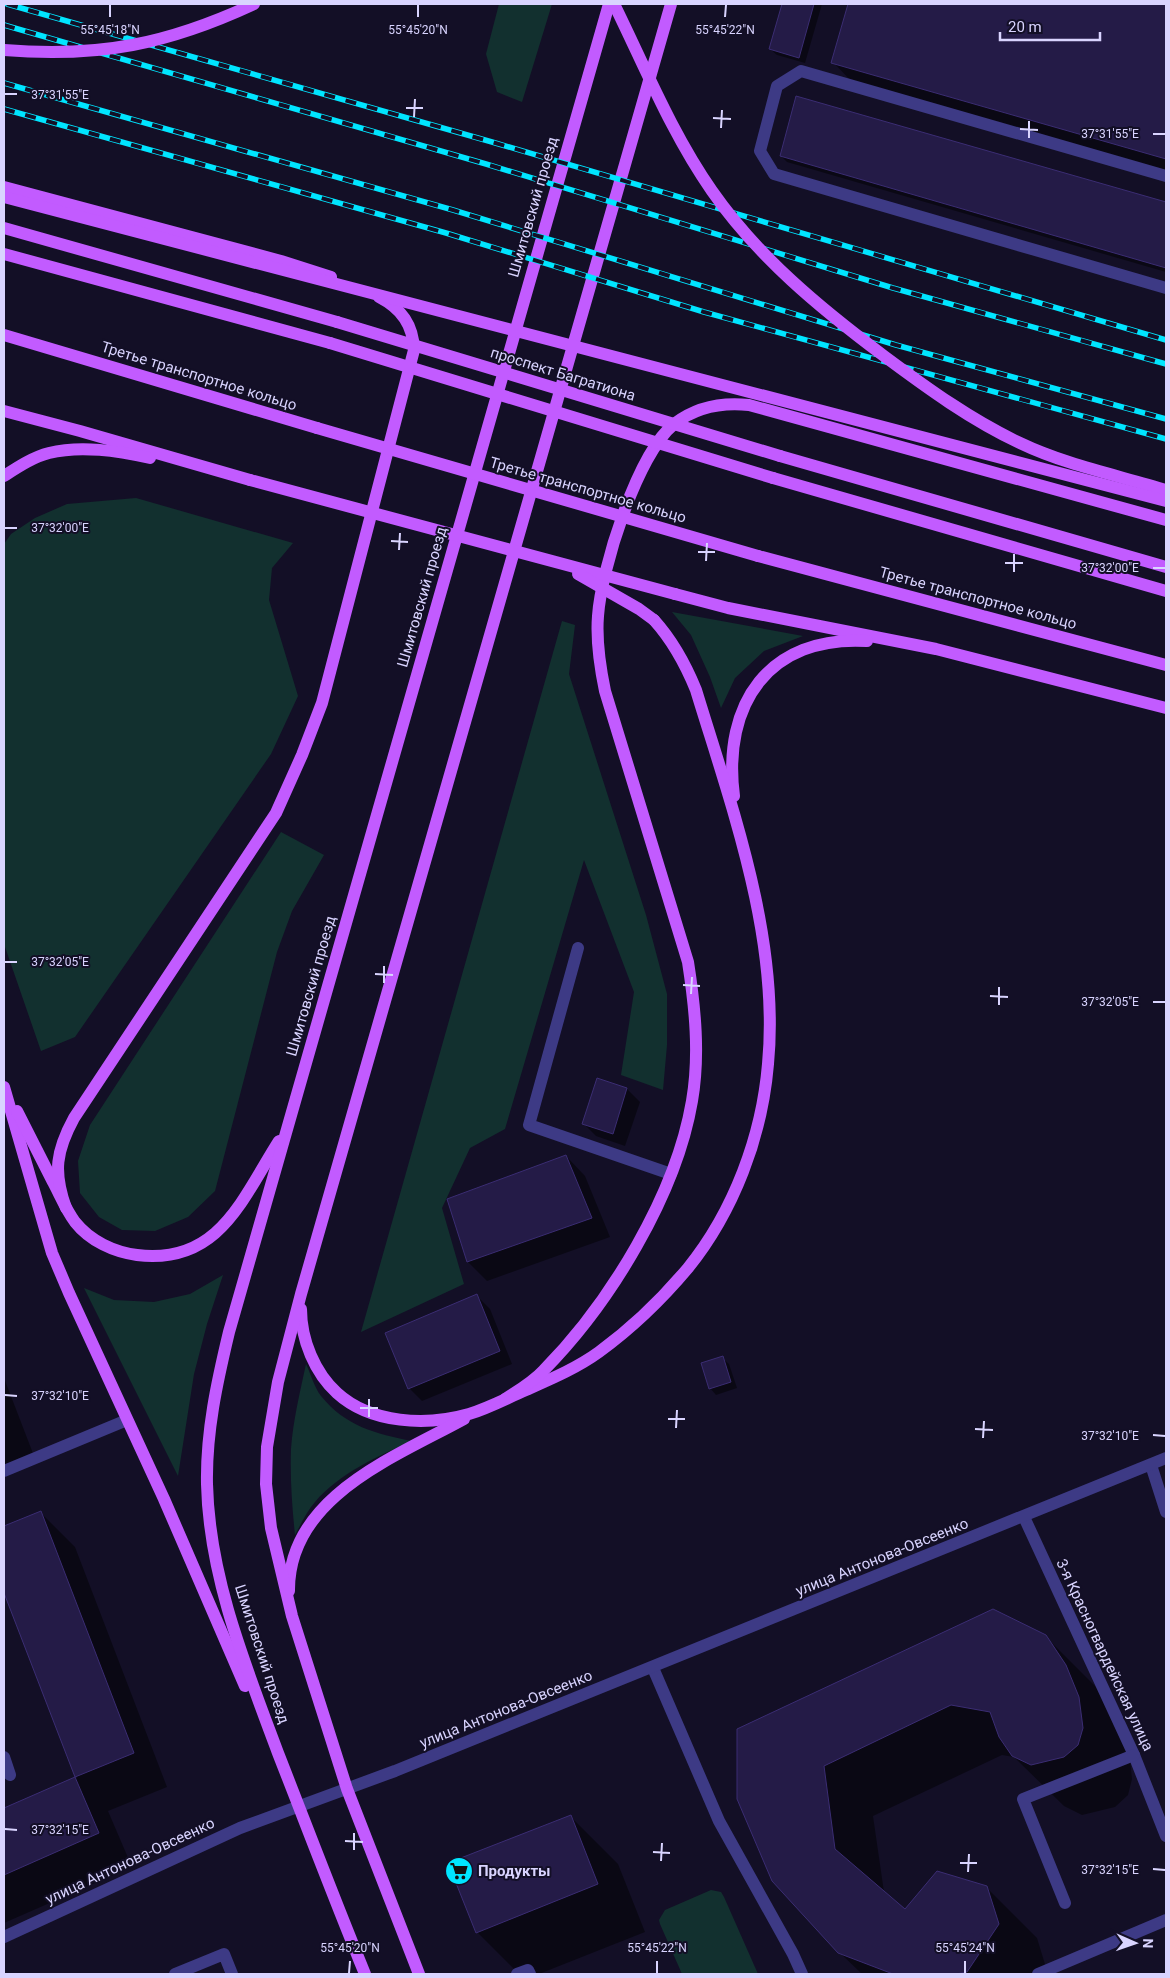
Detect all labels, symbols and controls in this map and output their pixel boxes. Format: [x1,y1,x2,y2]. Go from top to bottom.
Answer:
scale bar [1000,10,1100,42]
text: 20 m [1008,18,1042,36]
text: 55°45'18"N [80,23,140,37]
text: 55°45'20"N [388,23,448,37]
text: 55°45'22"N [695,23,755,37]
text: 37°31'55"E [31,88,89,102]
text: 37°31'55"E [1081,127,1139,141]
street label: Шмитовский проезд [504,135,562,279]
street label: Третье транспортное кольцо [99,338,299,414]
street label: проспект Багратиона [488,343,638,405]
street label: Третье транспортное кольцо [488,453,688,527]
text: 37°32'00"E [31,521,89,535]
street label: Шмитовский проезд [393,525,451,669]
text: 37°32'00"E [1081,561,1139,575]
street label: Третье транспортное кольцо [877,563,1079,633]
street label: Шмитовский проезд [282,914,340,1058]
text: 37°32'05"E [31,955,89,969]
text: 37°32'05"E [1081,995,1139,1009]
text: 37°32'10"E [31,1389,89,1403]
text: 37°32'10"E [1081,1429,1139,1443]
street label: улица Антонова-Овсеенко [793,1514,971,1600]
street label: 3-я Красногвардейская улица [1052,1556,1158,1754]
street label: Шмитовский проезд [231,1582,293,1726]
street label: улица Антонова-Овсеенко [417,1666,595,1752]
street label: улица Антонова-Овсеенко [42,1814,218,1908]
text: 37°32'15"E [31,1823,89,1837]
supermarket icon: Продукты [444,1856,474,1886]
place label: Продукты [478,1862,551,1880]
text: 37°32'15"E [1081,1863,1139,1877]
north arrow [1110,1918,1160,1968]
text: N [1140,1938,1156,1949]
text: 55°45'20"N [320,1941,380,1955]
text: 55°45'22"N [627,1941,687,1955]
text: 55°45'24"N [935,1941,995,1955]

